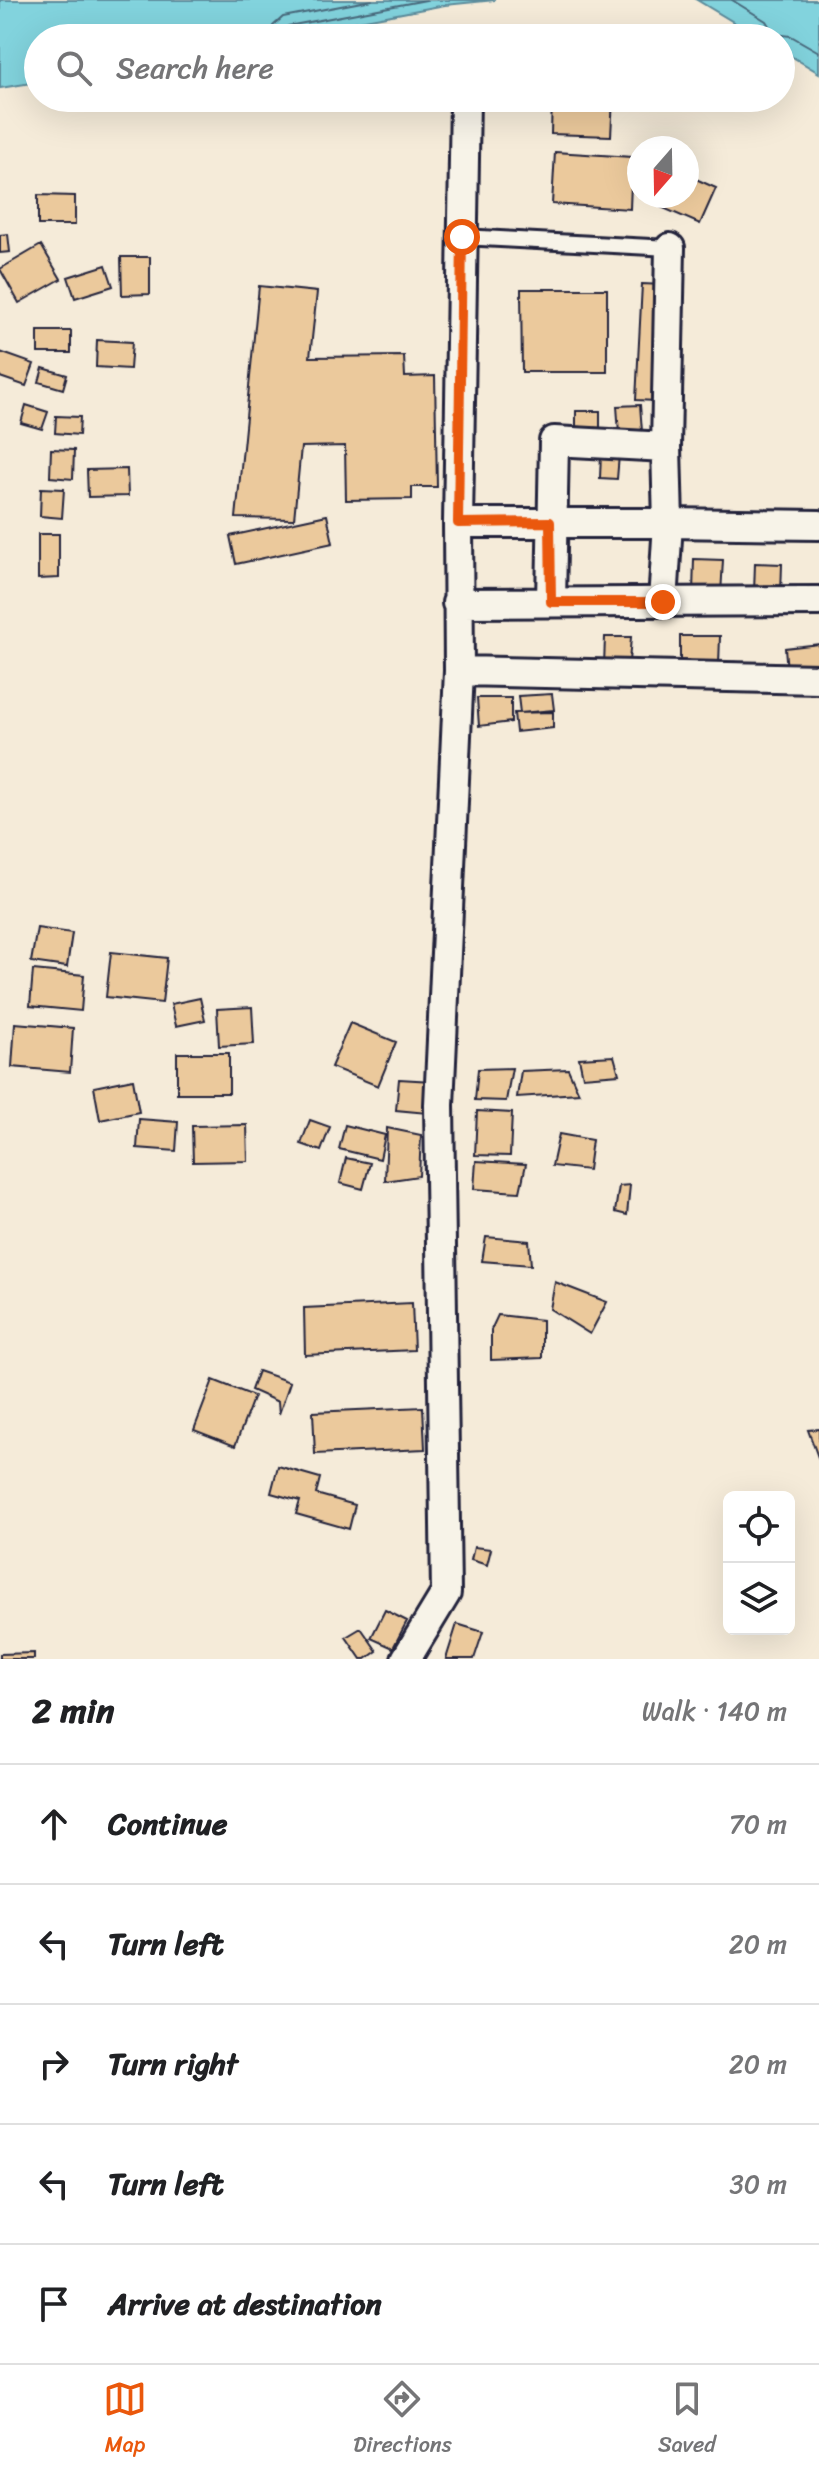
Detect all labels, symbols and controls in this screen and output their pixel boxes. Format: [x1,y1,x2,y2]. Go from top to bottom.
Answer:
search box [24,24,795,112]
text: Search here [116,41,274,95]
icon: search [52,46,96,90]
north arrow [627,136,699,208]
route start [444,219,480,255]
route end [645,584,681,620]
map controls [723,1491,795,1635]
button: locate [723,1491,795,1563]
button: layers [723,1563,795,1635]
text: 2 min [32,1681,114,1741]
text: Walk · 140 m [642,1688,787,1734]
text: Continue [108,1797,227,1851]
text: 70 m [729,1801,787,1847]
icon: ahead [32,1802,76,1846]
text: Turn left [108,1917,224,1971]
text: 20 m [729,1921,787,1967]
icon: left [32,1922,76,1966]
text: Turn right [108,2037,238,2091]
text: 20 m [729,2041,787,2087]
icon: right [32,2042,76,2086]
text: Turn left [108,2157,224,2211]
text: 30 m [730,2161,787,2207]
icon: left [32,2162,76,2206]
text: Arrive at destination [108,2277,382,2331]
icon: arrive [32,2282,76,2326]
tab: Map [103,2377,147,2464]
tab: Directions [353,2377,452,2464]
tab: Saved [658,2377,716,2464]

